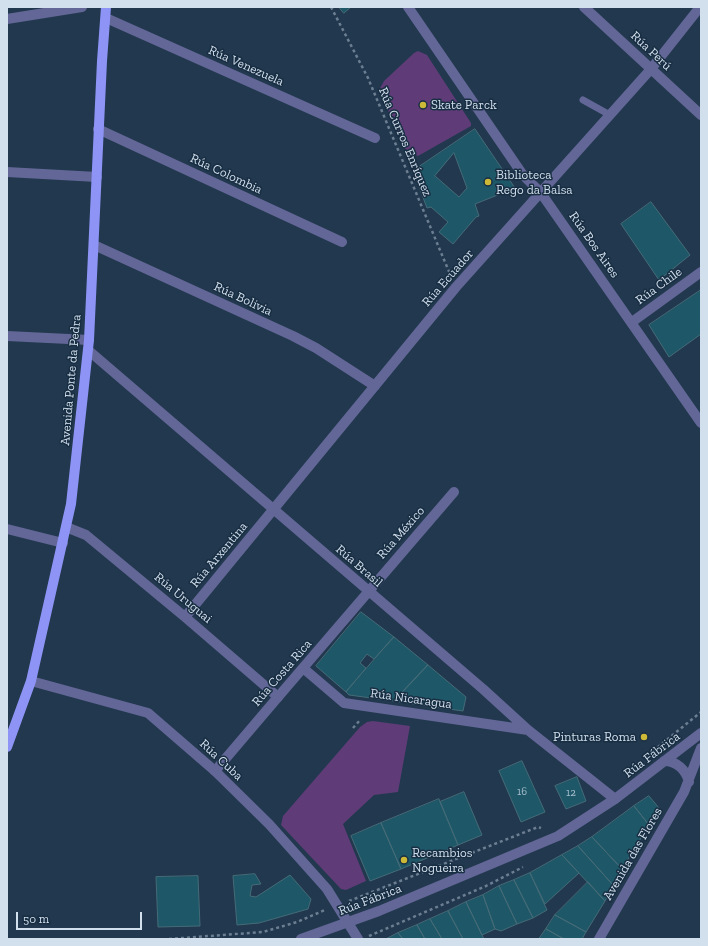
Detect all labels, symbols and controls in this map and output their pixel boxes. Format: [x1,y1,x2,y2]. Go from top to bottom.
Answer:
street label: Rúa Perú [627,28,675,74]
street label: Rúa Venezuela [206,42,286,90]
street label: Rúa Curros Enríquez [375,85,435,199]
place label: Skate Parck [431,97,497,113]
marker: Skate Parck [418,100,428,110]
street label: Rúa Colombia [187,150,265,198]
place label: Biblioteca Rego da Balsa [496,167,573,198]
marker: Biblioteca Rego da Balsa [483,177,493,187]
street label: Rúa Bos Aires [566,209,622,281]
street label: Rúa Ecuador [419,246,477,310]
street label: Rúa Chile [633,264,685,308]
street label: Rúa Bolivia [211,279,275,319]
street label: Avenida Ponte da Pedra [57,314,85,446]
street label: Rúa México [374,503,428,563]
street label: Rúa Arxentina [187,519,251,591]
street label: Rúa Brasil [332,541,386,591]
street label: Rúa Uruguai [151,569,215,627]
street label: Rúa Costa Rica [249,636,315,710]
street label: Rúa Nicaragua [369,686,453,712]
place label: Pinturas Roma [553,729,636,745]
street label: Rúa Fábrica [621,729,683,781]
marker: Pinturas Roma [639,732,649,742]
street label: Rúa Cuba [196,736,246,784]
house number: 16 [517,785,527,799]
house number: 12 [566,786,576,800]
street label: Avenida das Flores [600,805,666,903]
place label: Recambios Nogueira [412,845,472,876]
marker: Recambios Nogueira [399,855,409,865]
street label: Rúa Fábrica [336,881,404,919]
scale bar [18,904,144,930]
text: 50 m [23,912,49,926]

